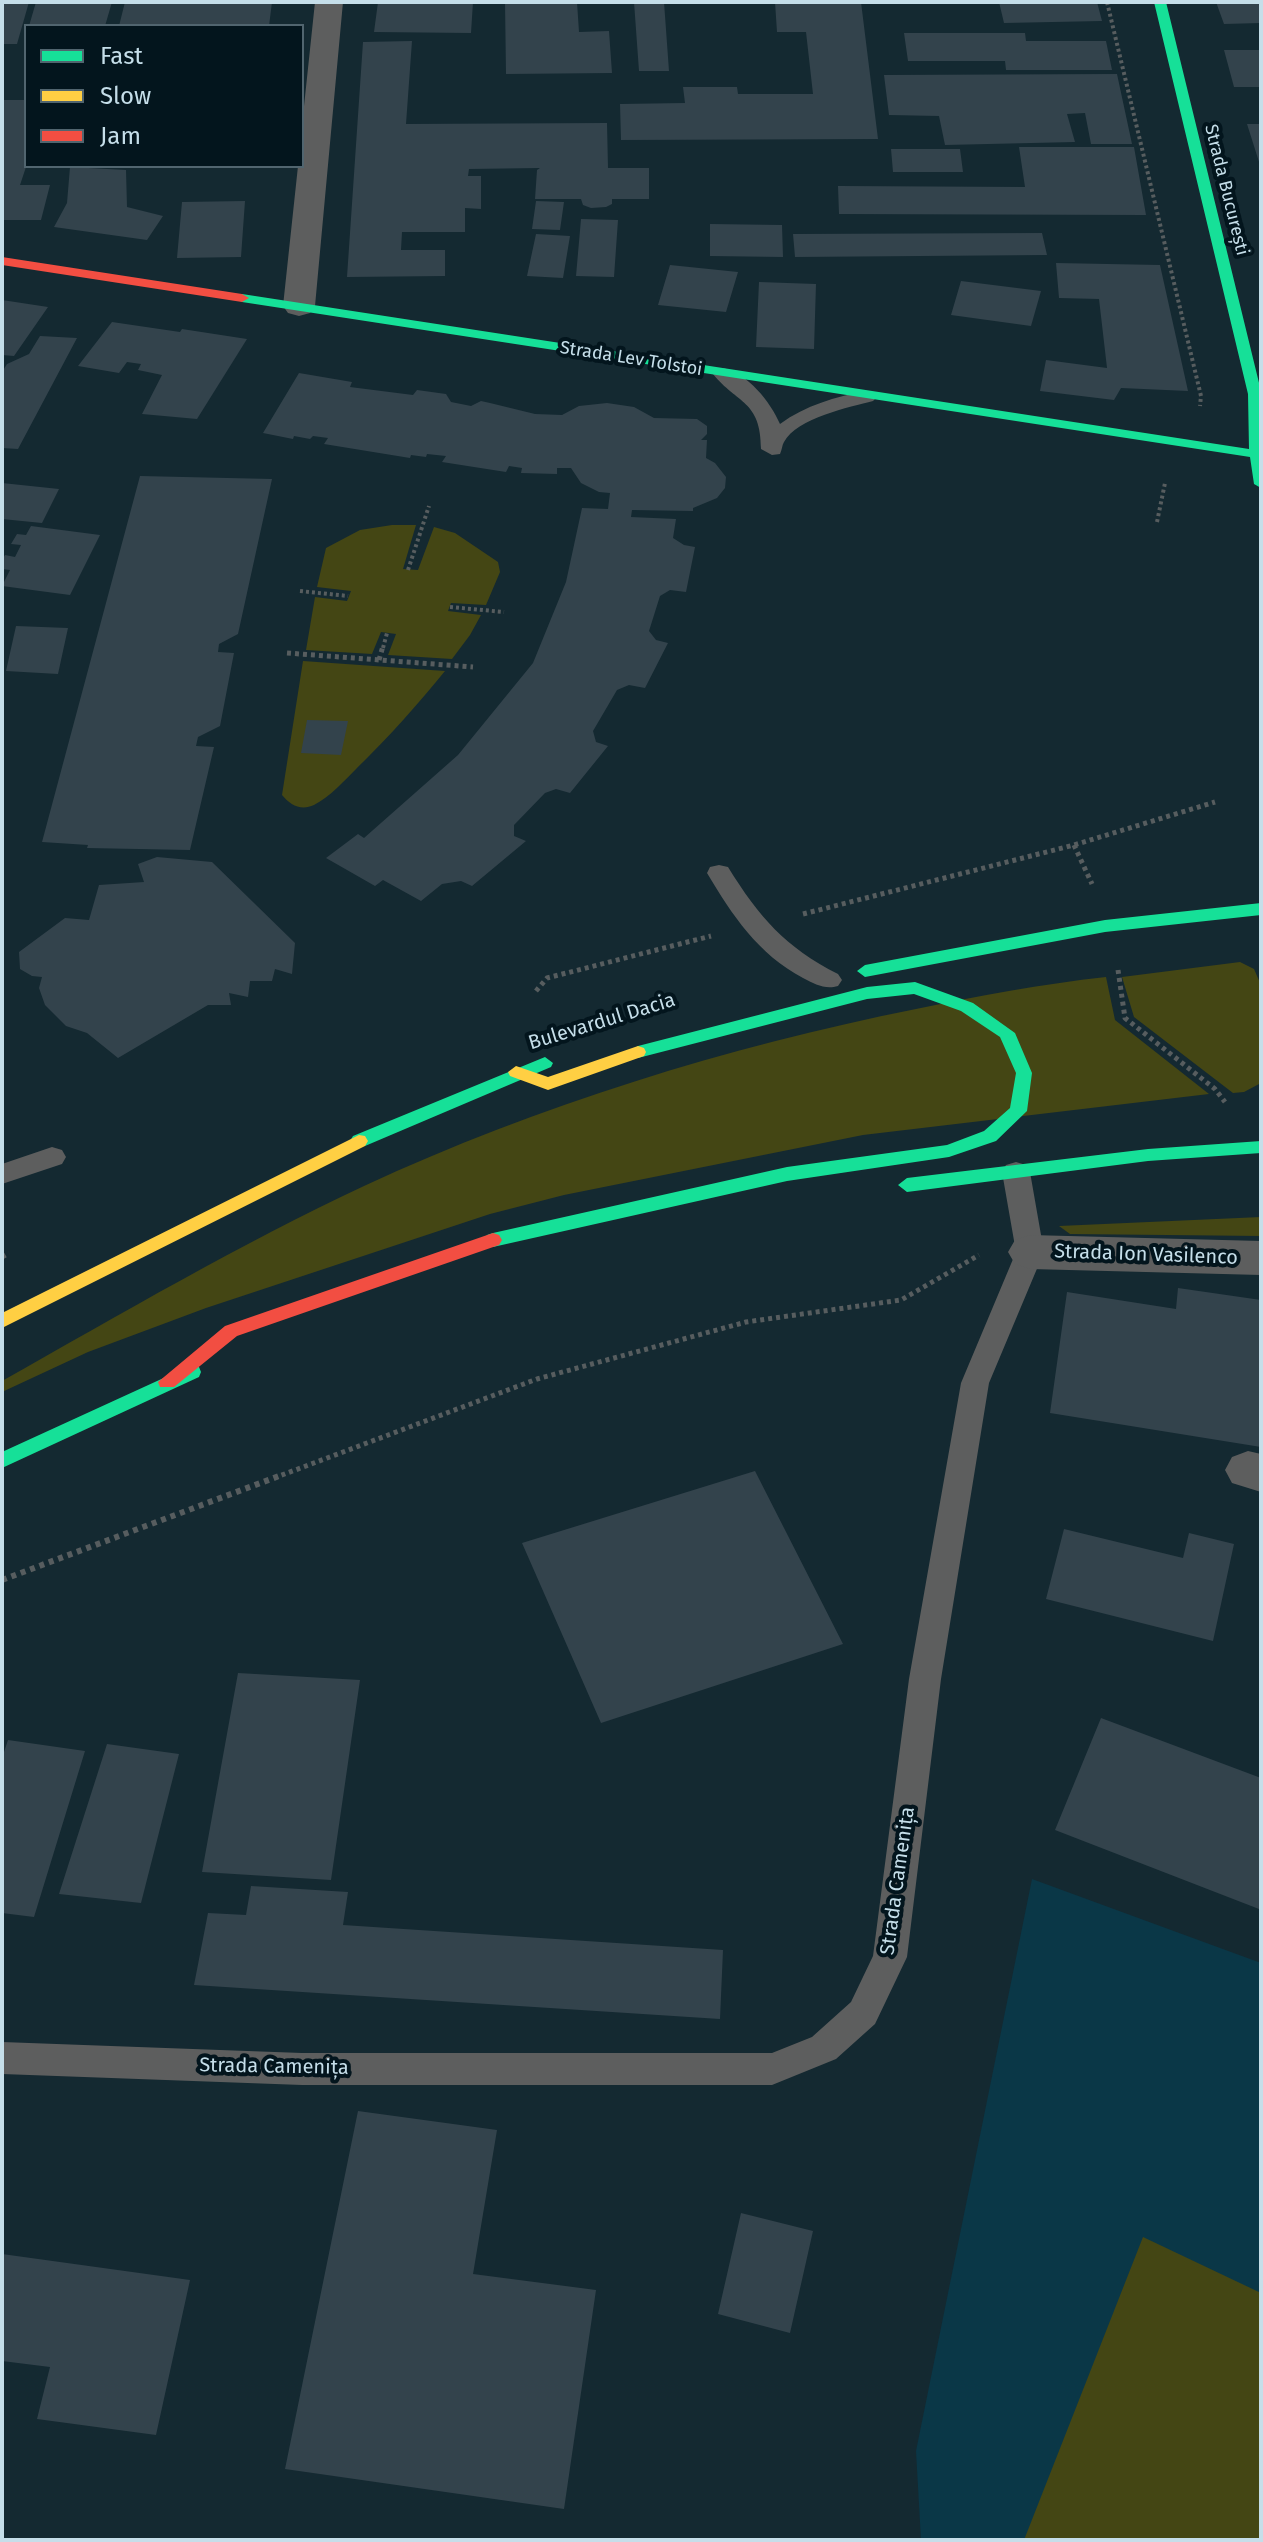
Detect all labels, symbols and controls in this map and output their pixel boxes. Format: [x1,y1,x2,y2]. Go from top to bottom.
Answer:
legend [24,24,304,168]
text: Fast [100,42,143,70]
text: Slow [100,82,151,110]
text: Jam [100,122,141,150]
street label: Strada București [1199,122,1253,258]
street label: Strada Lev Tolstoi [558,337,704,381]
street label: Bulevardul Dacia [526,988,678,1056]
street label: Strada Ion Vasilenco [1054,1240,1238,1270]
street label: Strada Camenița [876,1805,920,1957]
street label: Strada Camenița [199,2054,349,2080]

